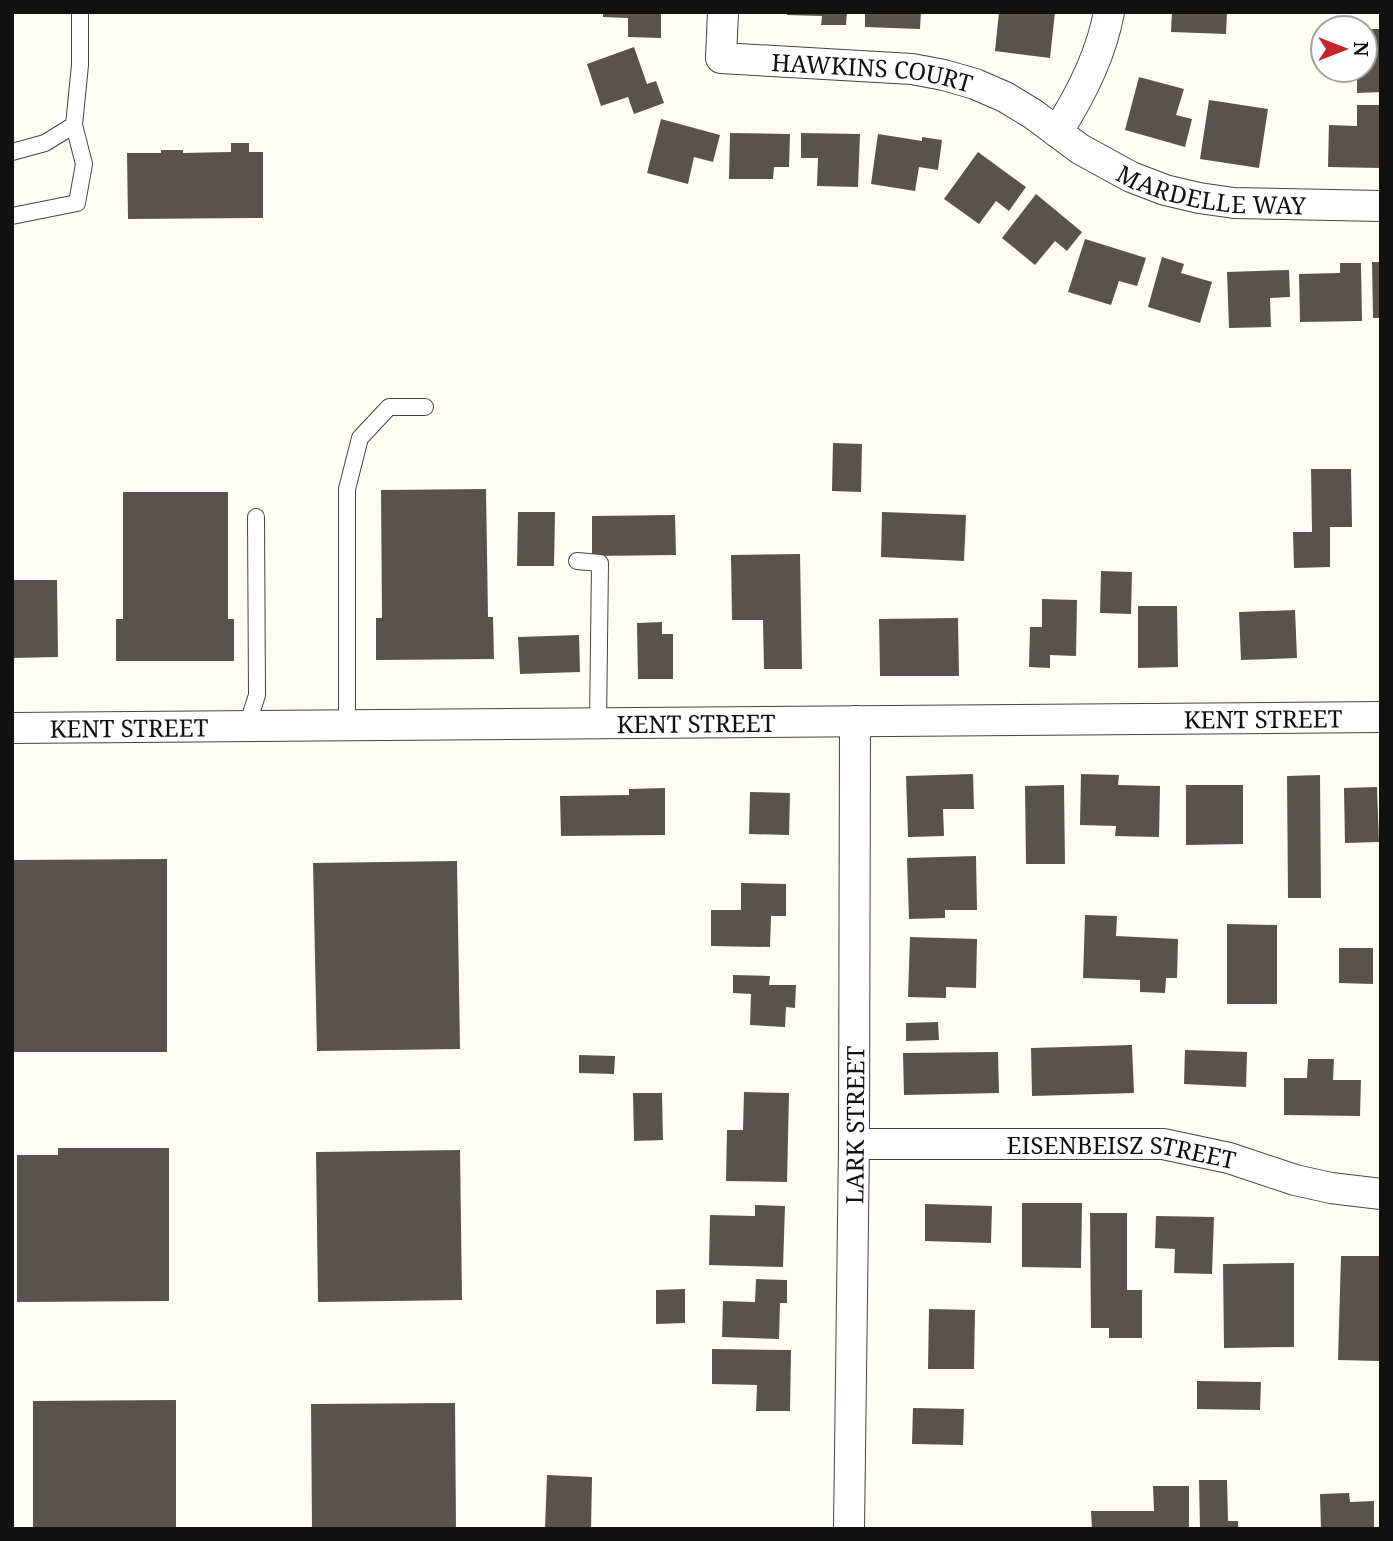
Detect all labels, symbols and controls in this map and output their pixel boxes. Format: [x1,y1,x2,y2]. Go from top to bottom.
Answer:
north arrow [1309,14,1379,84]
text: N [1348,42,1374,57]
street label: HAWKINS COURT [771,44,977,99]
street label: MARDELLE WAY [1111,156,1307,221]
street label: KENT STREET [1183,701,1343,735]
street label: KENT STREET [616,705,776,740]
street label: KENT STREET [50,710,209,744]
street label: LARK STREET [837,1046,871,1204]
street label: EISENBEISZ STREET [1007,1128,1239,1176]

